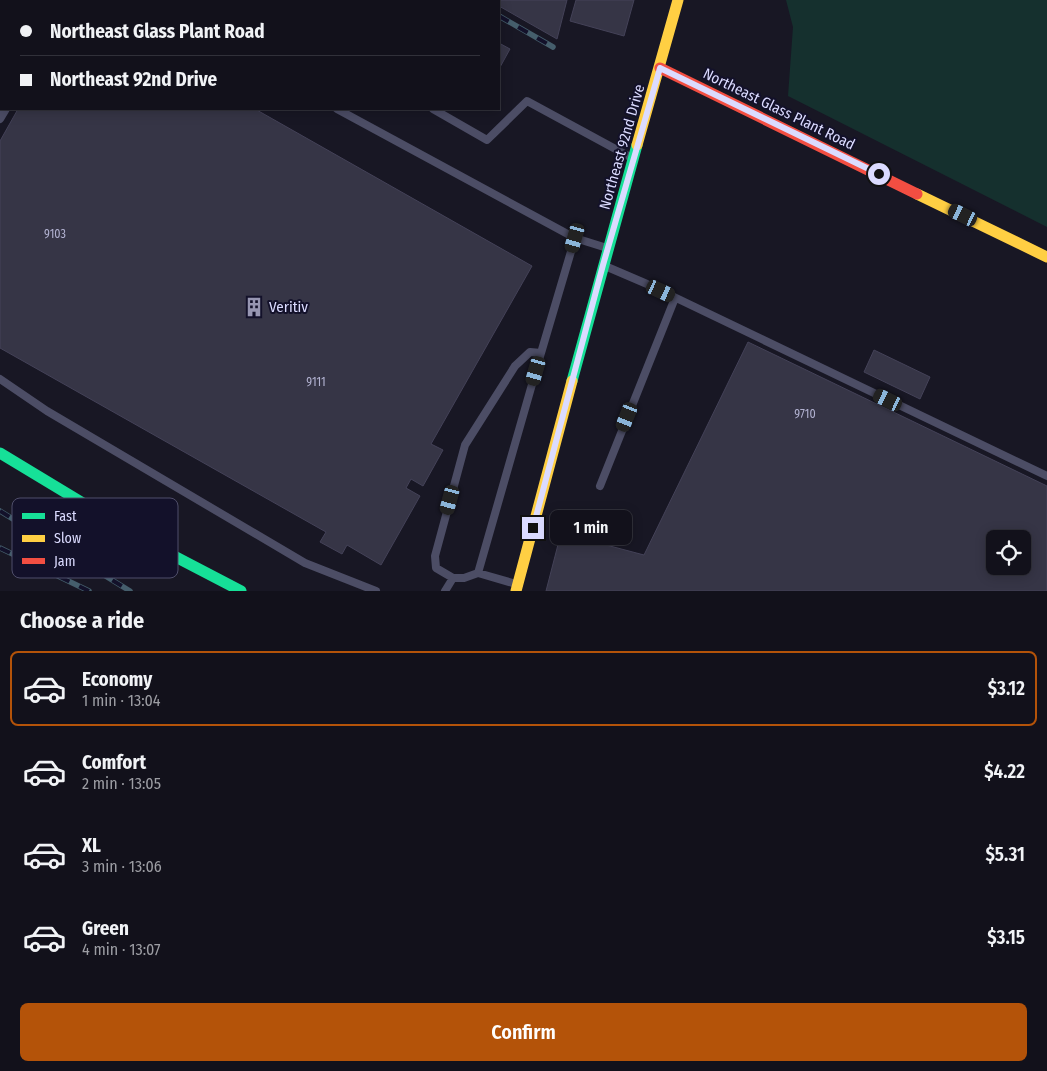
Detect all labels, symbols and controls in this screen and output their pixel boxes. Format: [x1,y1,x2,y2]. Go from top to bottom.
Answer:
text: Northeast Glass Plant Road [50,20,265,43]
street label: Northeast Glass Plant Road [700,64,858,154]
text: Northeast 92nd Drive [50,68,217,91]
street label: Northeast 92nd Drive [596,82,648,212]
route start [868,163,890,185]
car [946,202,979,228]
car [563,222,586,254]
house number: 9103 [44,227,66,241]
car [644,278,677,304]
building icon: Veritiv [243,296,265,318]
place label: Veritiv [269,298,308,316]
car [524,355,547,387]
house number: 9111 [306,375,326,389]
car [871,387,904,413]
car [614,400,639,434]
house number: 9710 [794,407,816,421]
car [438,484,461,516]
legend [12,498,178,578]
text: Fast [54,508,77,525]
callout: 1 min [550,510,633,546]
route end [522,517,544,539]
text: 1 min [574,518,608,537]
text: Slow [54,530,81,547]
map controls [986,530,1031,575]
button: locate [986,530,1031,575]
text: Jam [54,553,75,570]
text: Choose a ride [20,607,144,634]
icon: car [22,666,67,711]
text: Economy [82,668,152,691]
text: $3.12 [988,677,1025,700]
text: 1 min · 13:04 [82,691,161,710]
icon: car [22,749,67,794]
text: Comfort [82,751,146,774]
text: $4.22 [984,760,1025,783]
text: 2 min · 13:05 [82,774,161,793]
icon: car [22,832,67,877]
text: XL [82,834,101,857]
text: $5.31 [985,843,1025,866]
text: 3 min · 13:06 [82,857,162,876]
icon: car [22,915,67,960]
text: Green [82,917,129,940]
text: $3.15 [987,926,1025,949]
text: 4 min · 13:07 [82,940,161,959]
button: Confirm [20,1003,1027,1061]

